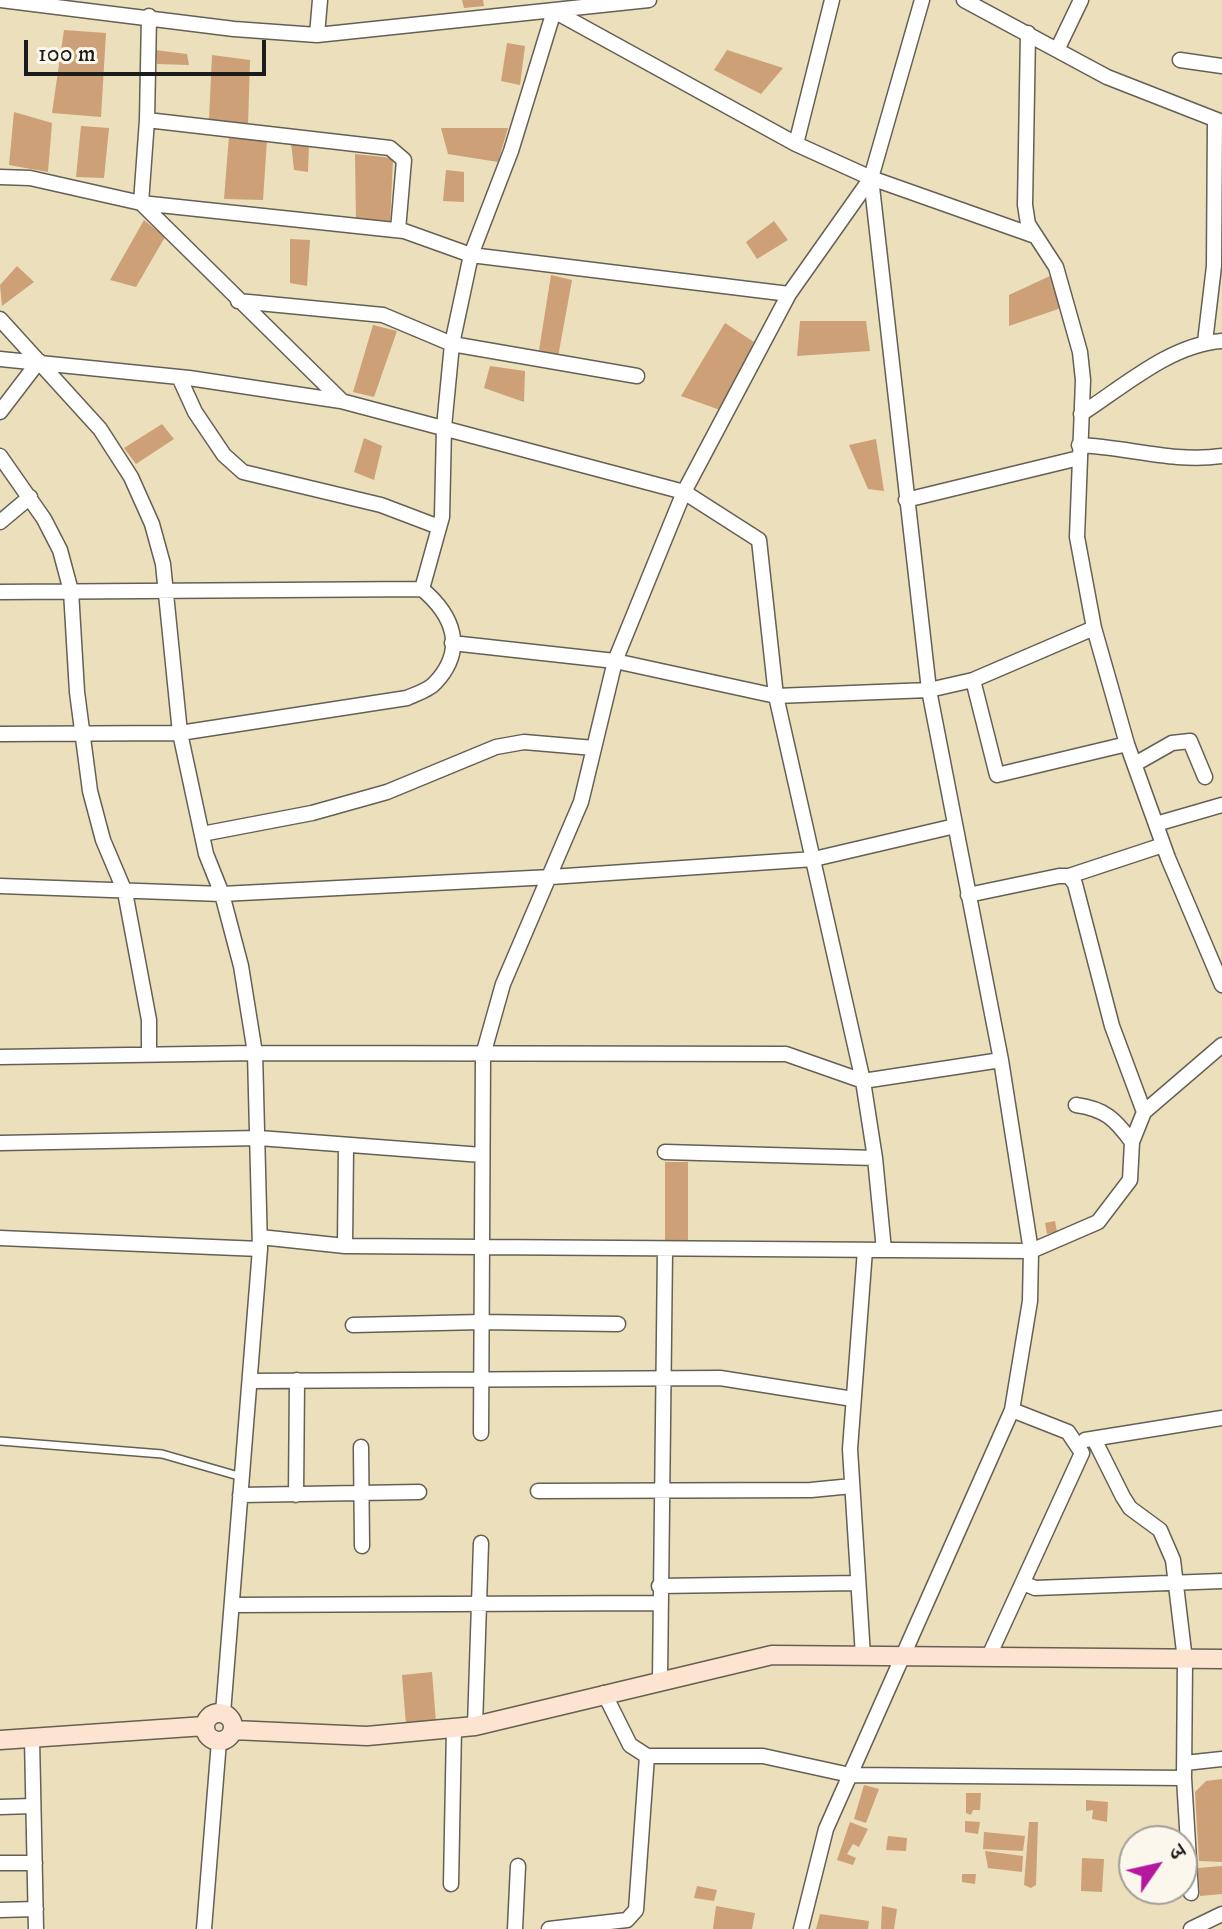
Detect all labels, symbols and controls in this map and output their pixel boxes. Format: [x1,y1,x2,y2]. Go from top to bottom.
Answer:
scale bar [28,24,270,74]
text: 100 m [38,39,96,69]
north arrow [1118,1825,1198,1905]
text: उ [1162,1840,1191,1865]

